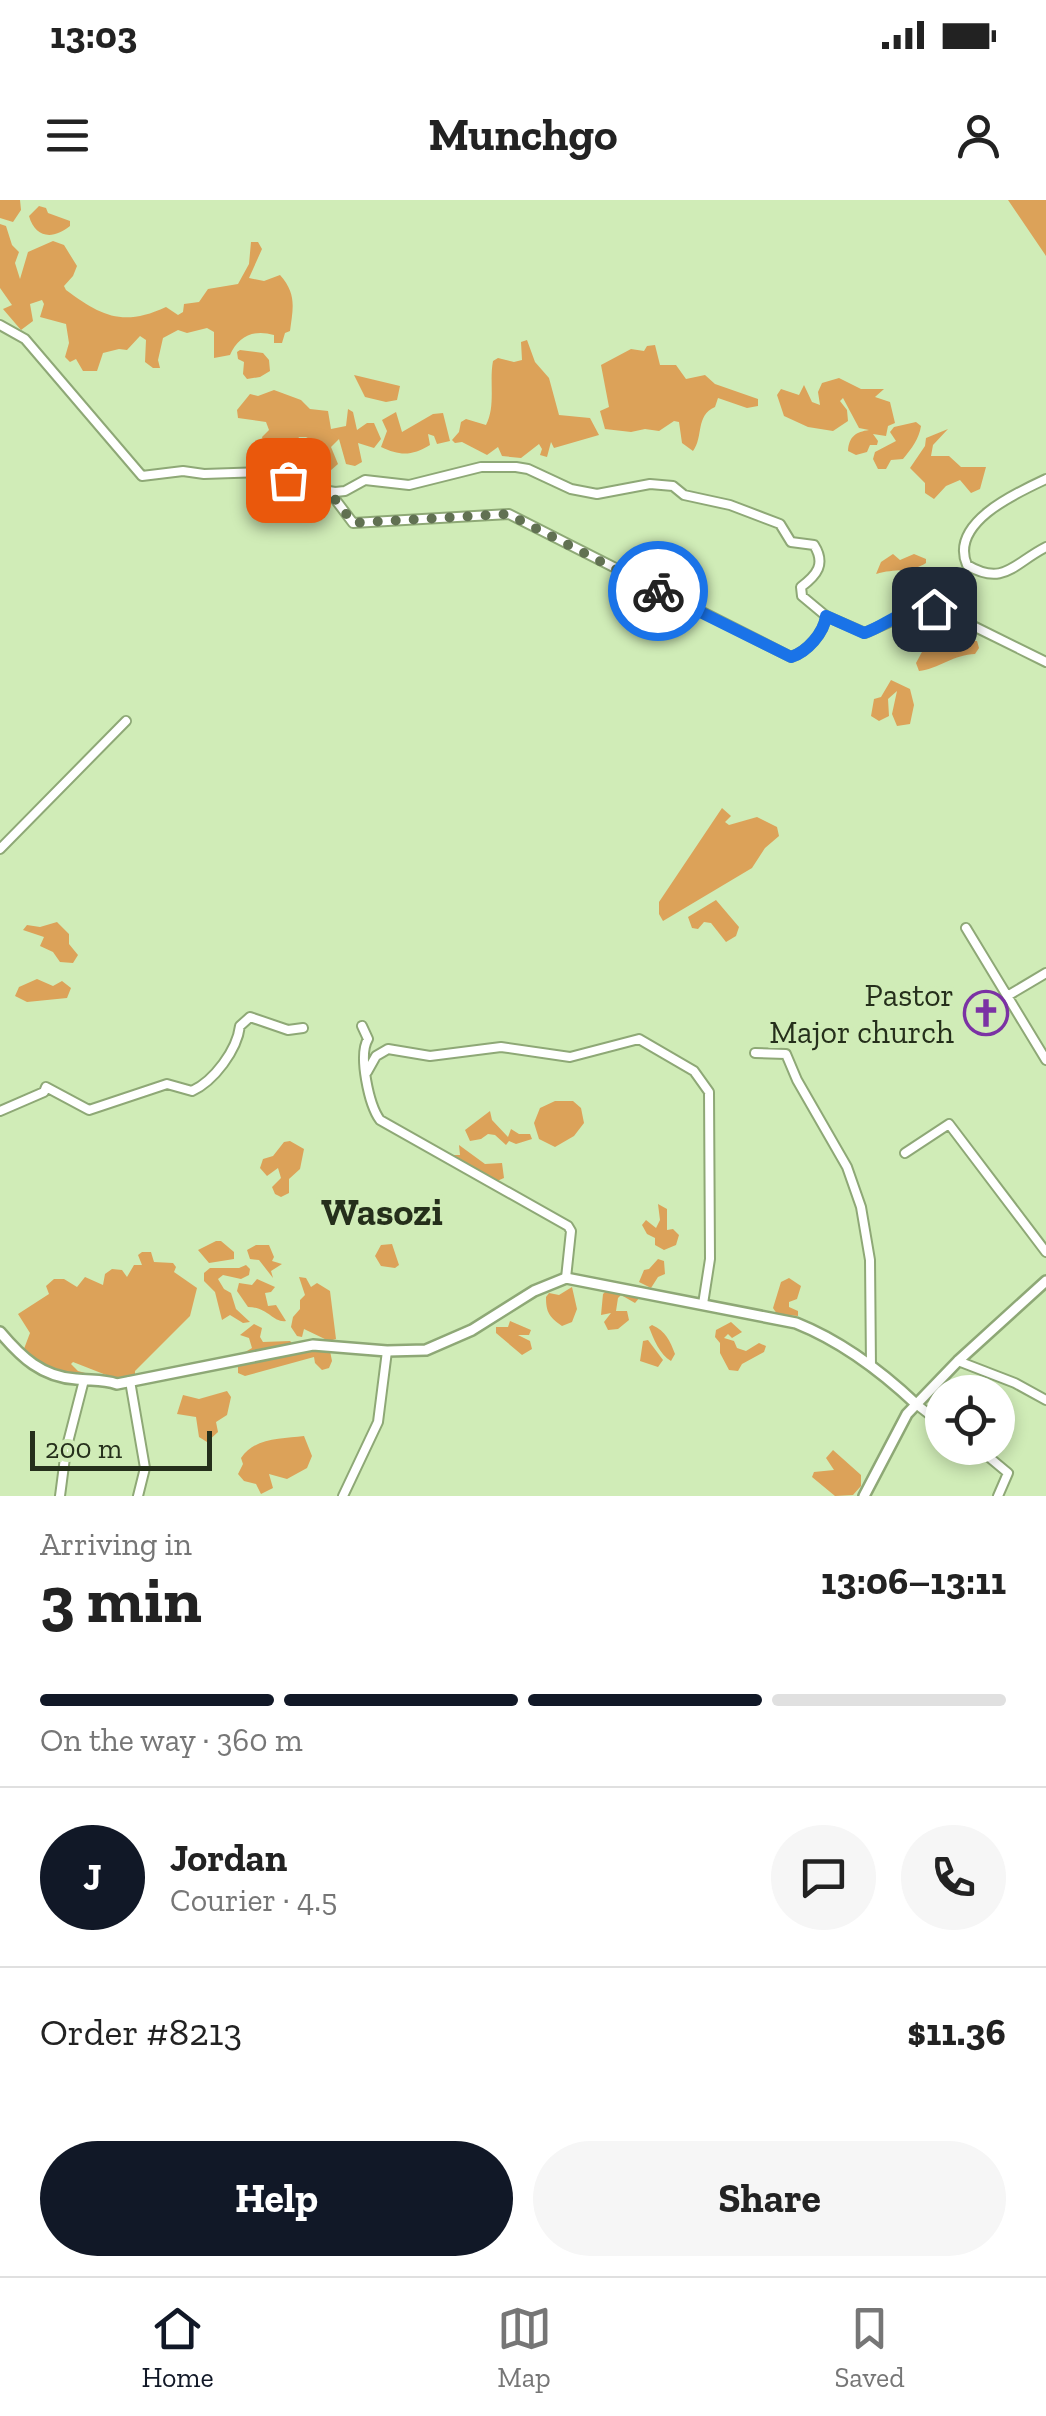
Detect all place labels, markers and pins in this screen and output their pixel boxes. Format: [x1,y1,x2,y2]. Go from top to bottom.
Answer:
pin [246,438,331,523]
pin [892,567,977,652]
place label: Pastor Major church [769,976,954,1051]
church icon: Pastor Major church [963,990,1009,1036]

